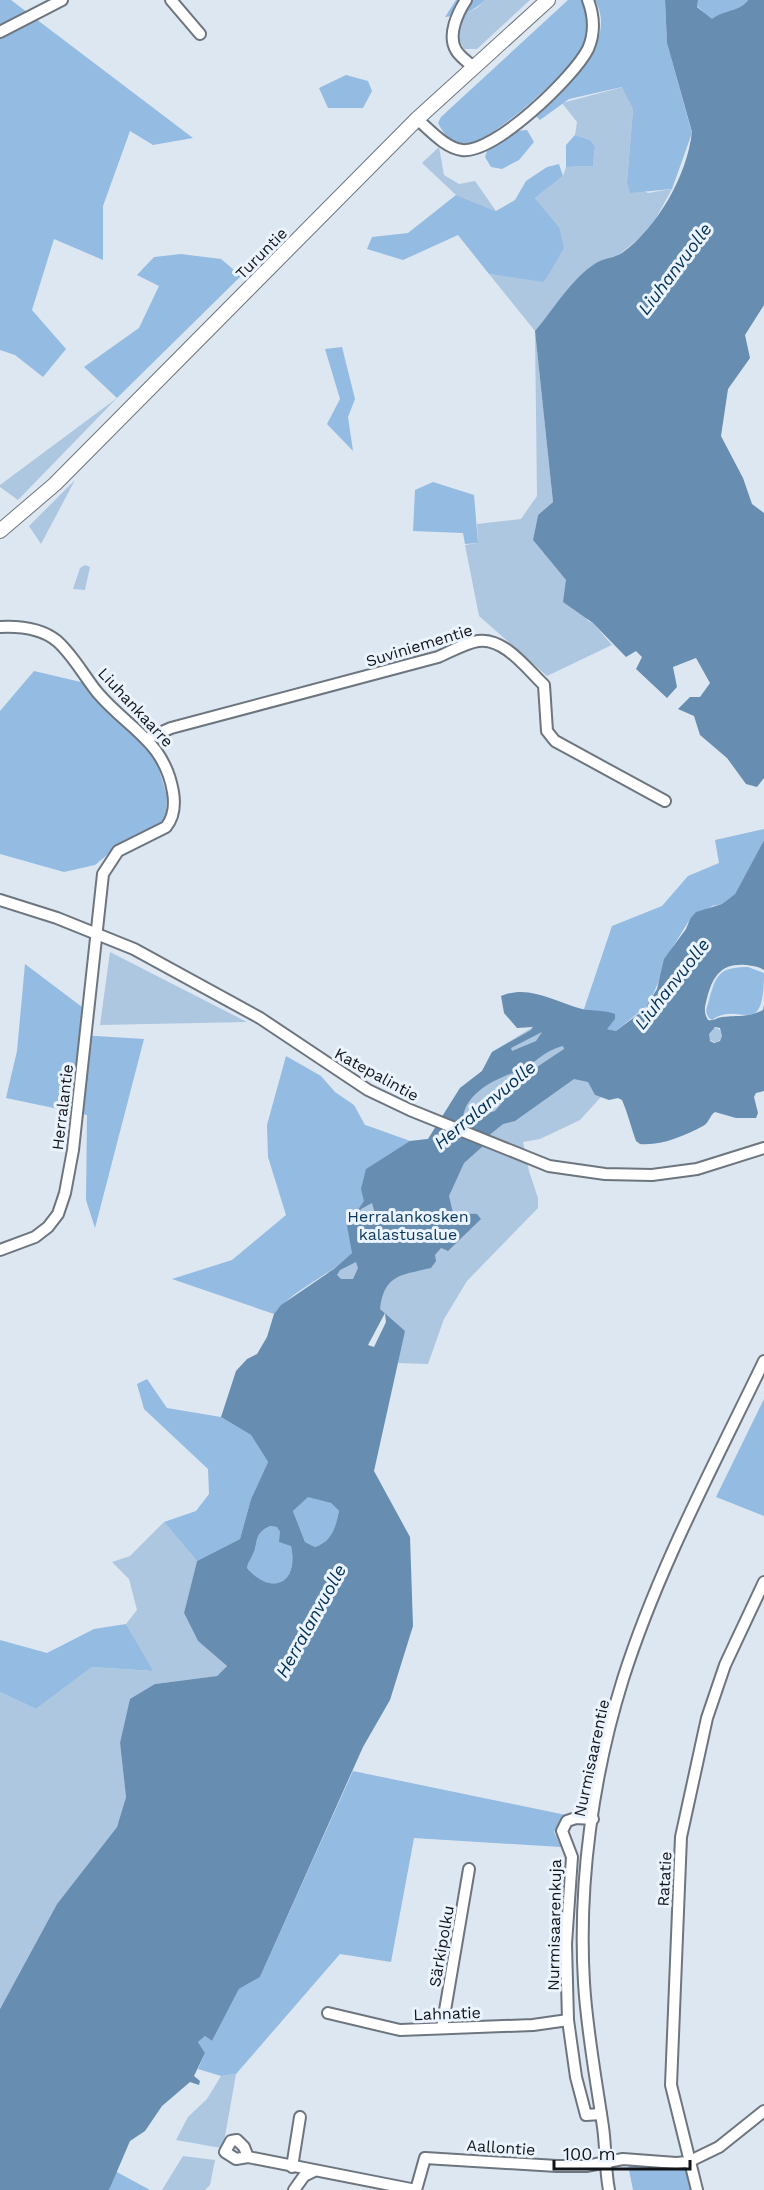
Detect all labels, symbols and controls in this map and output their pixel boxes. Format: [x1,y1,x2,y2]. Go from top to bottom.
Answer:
water label: Liuhanvuolle [633,219,716,319]
street label: Turuntie [232,224,291,283]
street label: Suviniementie [364,620,475,671]
street label: Liuhankaarre [94,664,177,751]
water label: Liuhanvuolle [630,934,714,1033]
street label: Katepalintie [331,1044,422,1105]
water label: Herralanvuolle [430,1056,540,1153]
street label: Herralantie [48,1063,77,1151]
park label: Herralankosken kalastusalue [347,1207,469,1244]
water label: Herralanvuolle [271,1561,350,1681]
street label: Nurmisaarentie [570,1698,613,1819]
street label: Ratatie [654,1851,675,1907]
street label: Nurmisaarenkuja [544,1859,565,1991]
street label: Särkipolku [425,1904,458,1988]
street label: Lahnatie [413,2003,481,2024]
scale bar [554,2133,690,2171]
street label: Aallontie [466,2136,536,2159]
text: 100 m [563,2143,616,2164]

